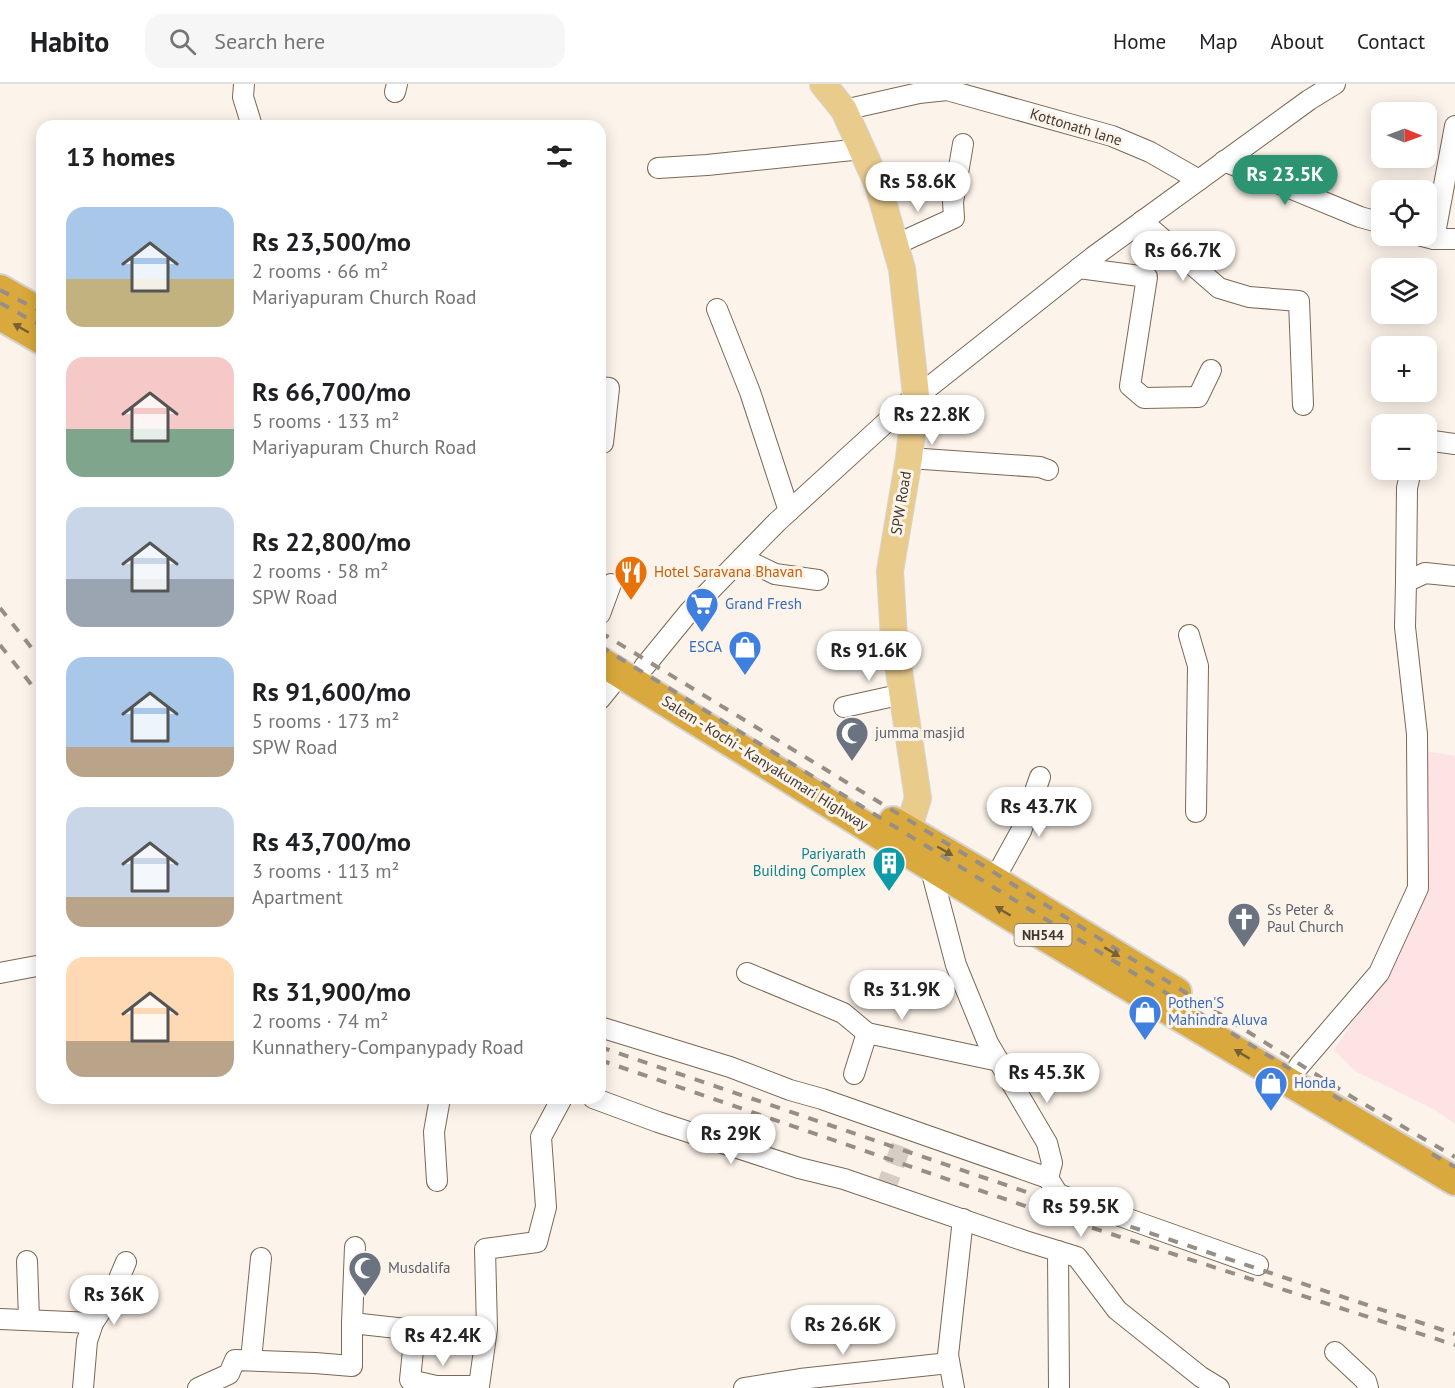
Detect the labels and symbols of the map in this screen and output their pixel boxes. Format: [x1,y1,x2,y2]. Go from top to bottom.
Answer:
north arrow [1371,102,1437,168]
street label: Kottonath lane [1028,104,1124,150]
pin: Rs 23.5K [1223,155,1347,206]
pin: Rs 58.6K [856,162,980,213]
pin: Rs 66.7K [1121,231,1245,282]
one-way arrow [12,323,29,333]
pin: Rs 22.8K [870,395,994,446]
street label: SPW Road [886,470,915,536]
restaurant icon: Hotel Saravana Bhavan [613,554,649,601]
place label: Hotel Saravana Bhavan [654,562,803,581]
supermarket icon: Grand Fresh [684,586,720,633]
place label: Grand Fresh [725,594,802,613]
shop icon: ESCA [727,629,763,676]
pin: Rs 91.6K [807,631,931,682]
place label: ESCA [689,637,722,656]
street label: Salem - Kochi - Kanyakumari Highway [659,691,872,834]
mosque icon: jumma masjid [834,715,870,762]
place label: jumma masjid [875,723,965,742]
pin: Rs 43.7K [977,787,1101,838]
place label: Pariyarath Building Complex [753,844,866,880]
building icon: Pariyarath Building Complex [871,845,907,892]
one-way arrow [937,846,954,856]
place label: Ss Peter & Paul Church [1267,900,1344,936]
church icon: Ss Peter & Paul Church [1226,901,1262,948]
one-way arrow [995,905,1011,916]
road number: NH544 [1014,924,1072,946]
one-way arrow [1104,947,1120,958]
pin: Rs 31.9K [840,970,964,1021]
place label: Pothen'S Mahindra Aluva [1168,993,1268,1029]
shop icon: Pothen'S Mahindra Aluva [1127,994,1163,1041]
one-way arrow [1233,1049,1250,1059]
pin: Rs 45.3K [985,1053,1109,1104]
shop icon: Honda [1253,1065,1289,1112]
place label: Honda [1294,1073,1336,1092]
pin: Rs 29K [682,1114,780,1165]
pin: Rs 59.5K [1019,1187,1143,1238]
mosque icon: Musdalifa [347,1250,383,1297]
place label: Musdalifa [388,1258,450,1277]
pin: Rs 36K [65,1275,163,1326]
pin: Rs 26.6K [781,1305,905,1356]
pin: Rs 42.4K [381,1316,505,1367]

